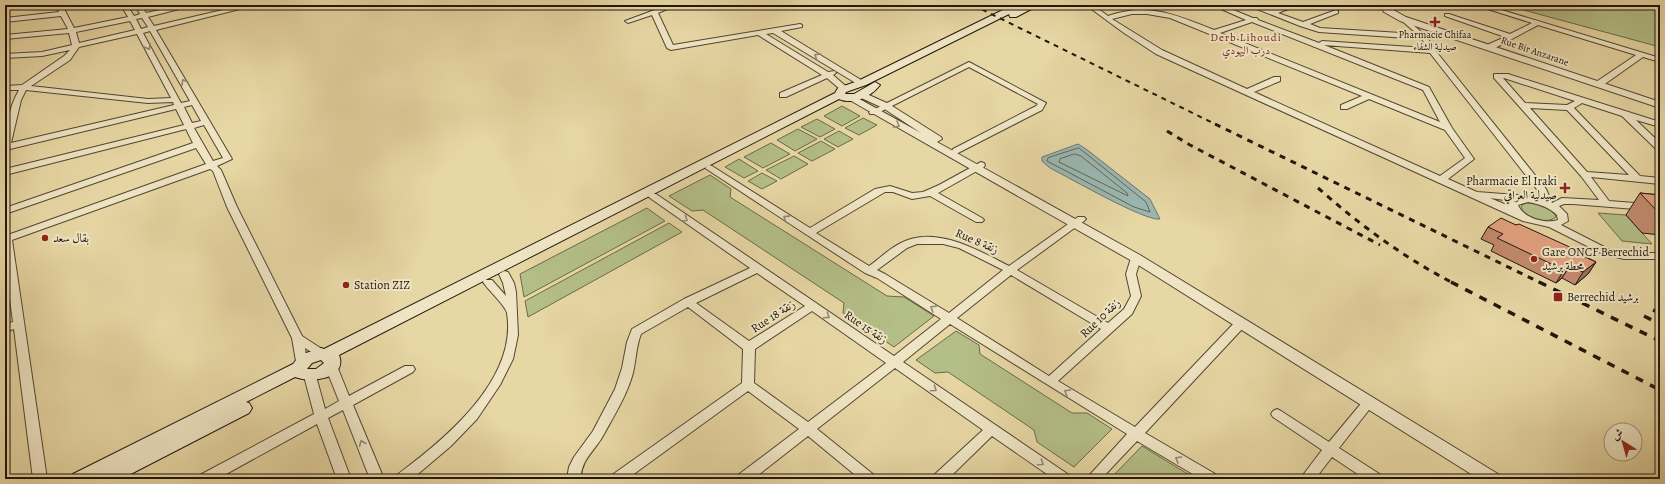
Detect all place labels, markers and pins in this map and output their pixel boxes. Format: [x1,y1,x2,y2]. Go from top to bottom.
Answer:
marker: Pharmacie Chifaa صيدلية الشفاء [1430,17,1440,27]
place label: Pharmacie Chifaa صيدلية الشفاء [1399,28,1472,53]
place label: Pharmacie El Iraki صيدلية العراقي [1466,173,1557,205]
marker: Pharmacie El Iraki صيدلية العراقي [1560,183,1570,193]
place label: بقال سعد [53,230,89,246]
marker: بقال سعد [40,233,50,243]
place label: Gare ONCF Berrechid محطة برشيد [1542,244,1649,274]
marker: Gare ONCF Berrechid محطة برشيد [1529,254,1539,264]
place label: Station ZIZ [354,277,410,293]
marker: Station ZIZ [341,280,351,290]
place label: Berrechid برشيد [1567,289,1639,305]
marker: Berrechid برشيد [1552,291,1564,303]

